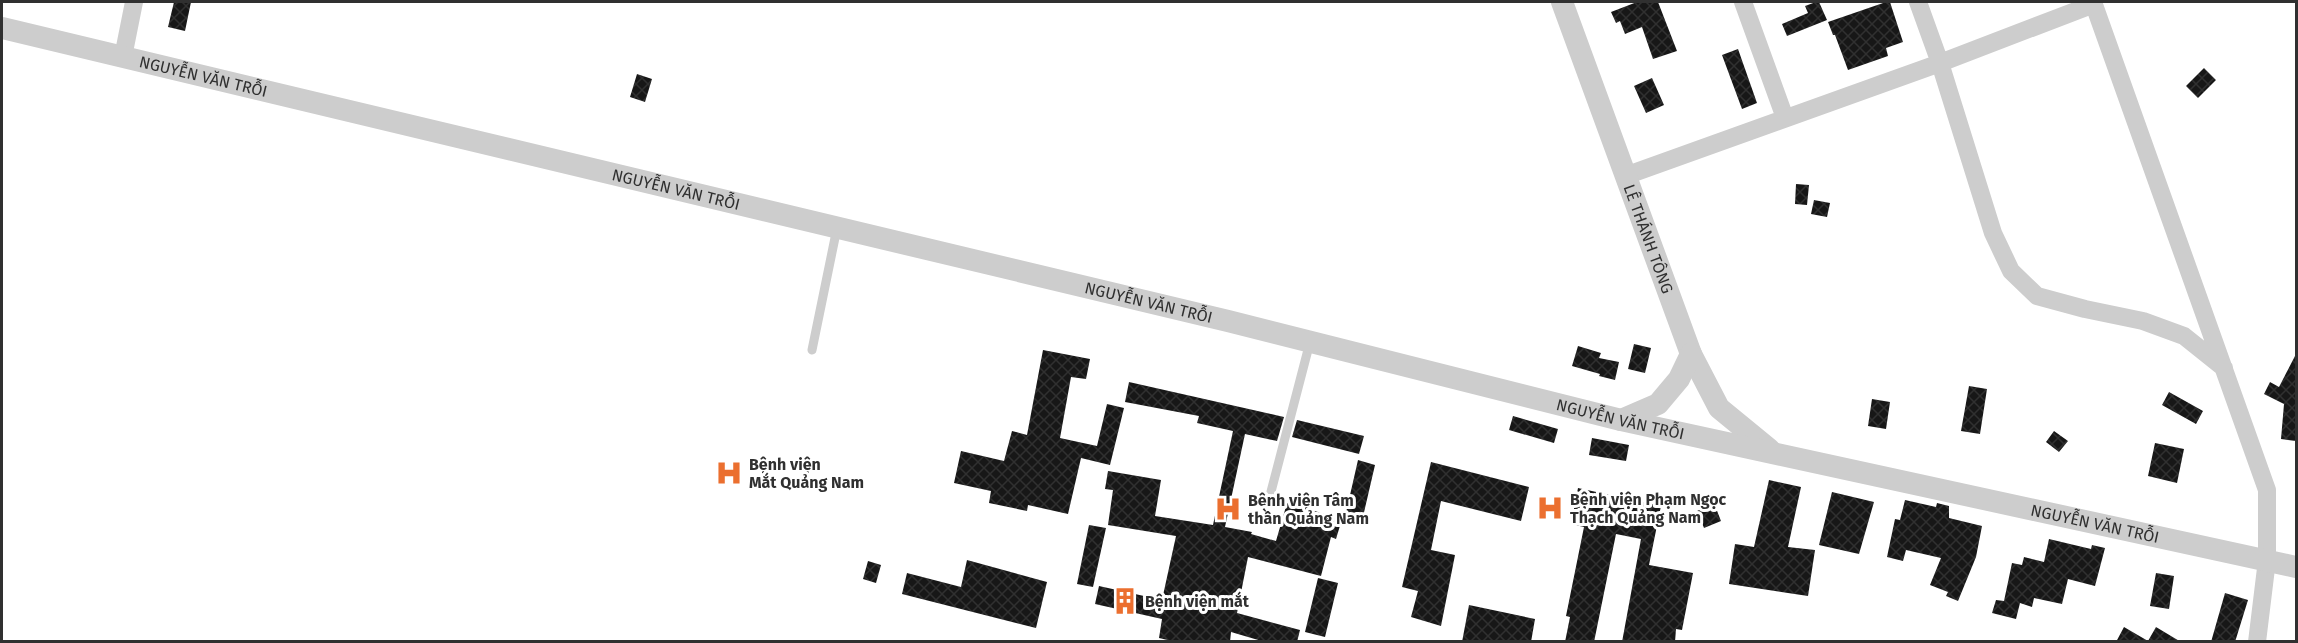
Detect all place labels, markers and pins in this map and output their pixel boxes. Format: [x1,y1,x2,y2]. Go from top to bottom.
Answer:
place label: Bệnh viện Mắt Quảng Nam [749,455,864,492]
hospital icon: Bệnh viện Mắt Quảng Nam [714,458,744,488]
place label: Bệnh viện Phạm Ngọc Thạch Quảng Nam [1570,490,1727,527]
place label: Bệnh viện Tâm thần Quảng Nam [1248,491,1369,528]
hospital icon: Bệnh viện Phạm Ngọc Thạch Quảng Nam [1535,493,1565,523]
hospital icon: Bệnh viện Tâm thần Quảng Nam [1213,494,1243,524]
building icon: Bệnh viện mắt [1110,586,1140,616]
place label: Bệnh viện mắt [1145,591,1250,611]

